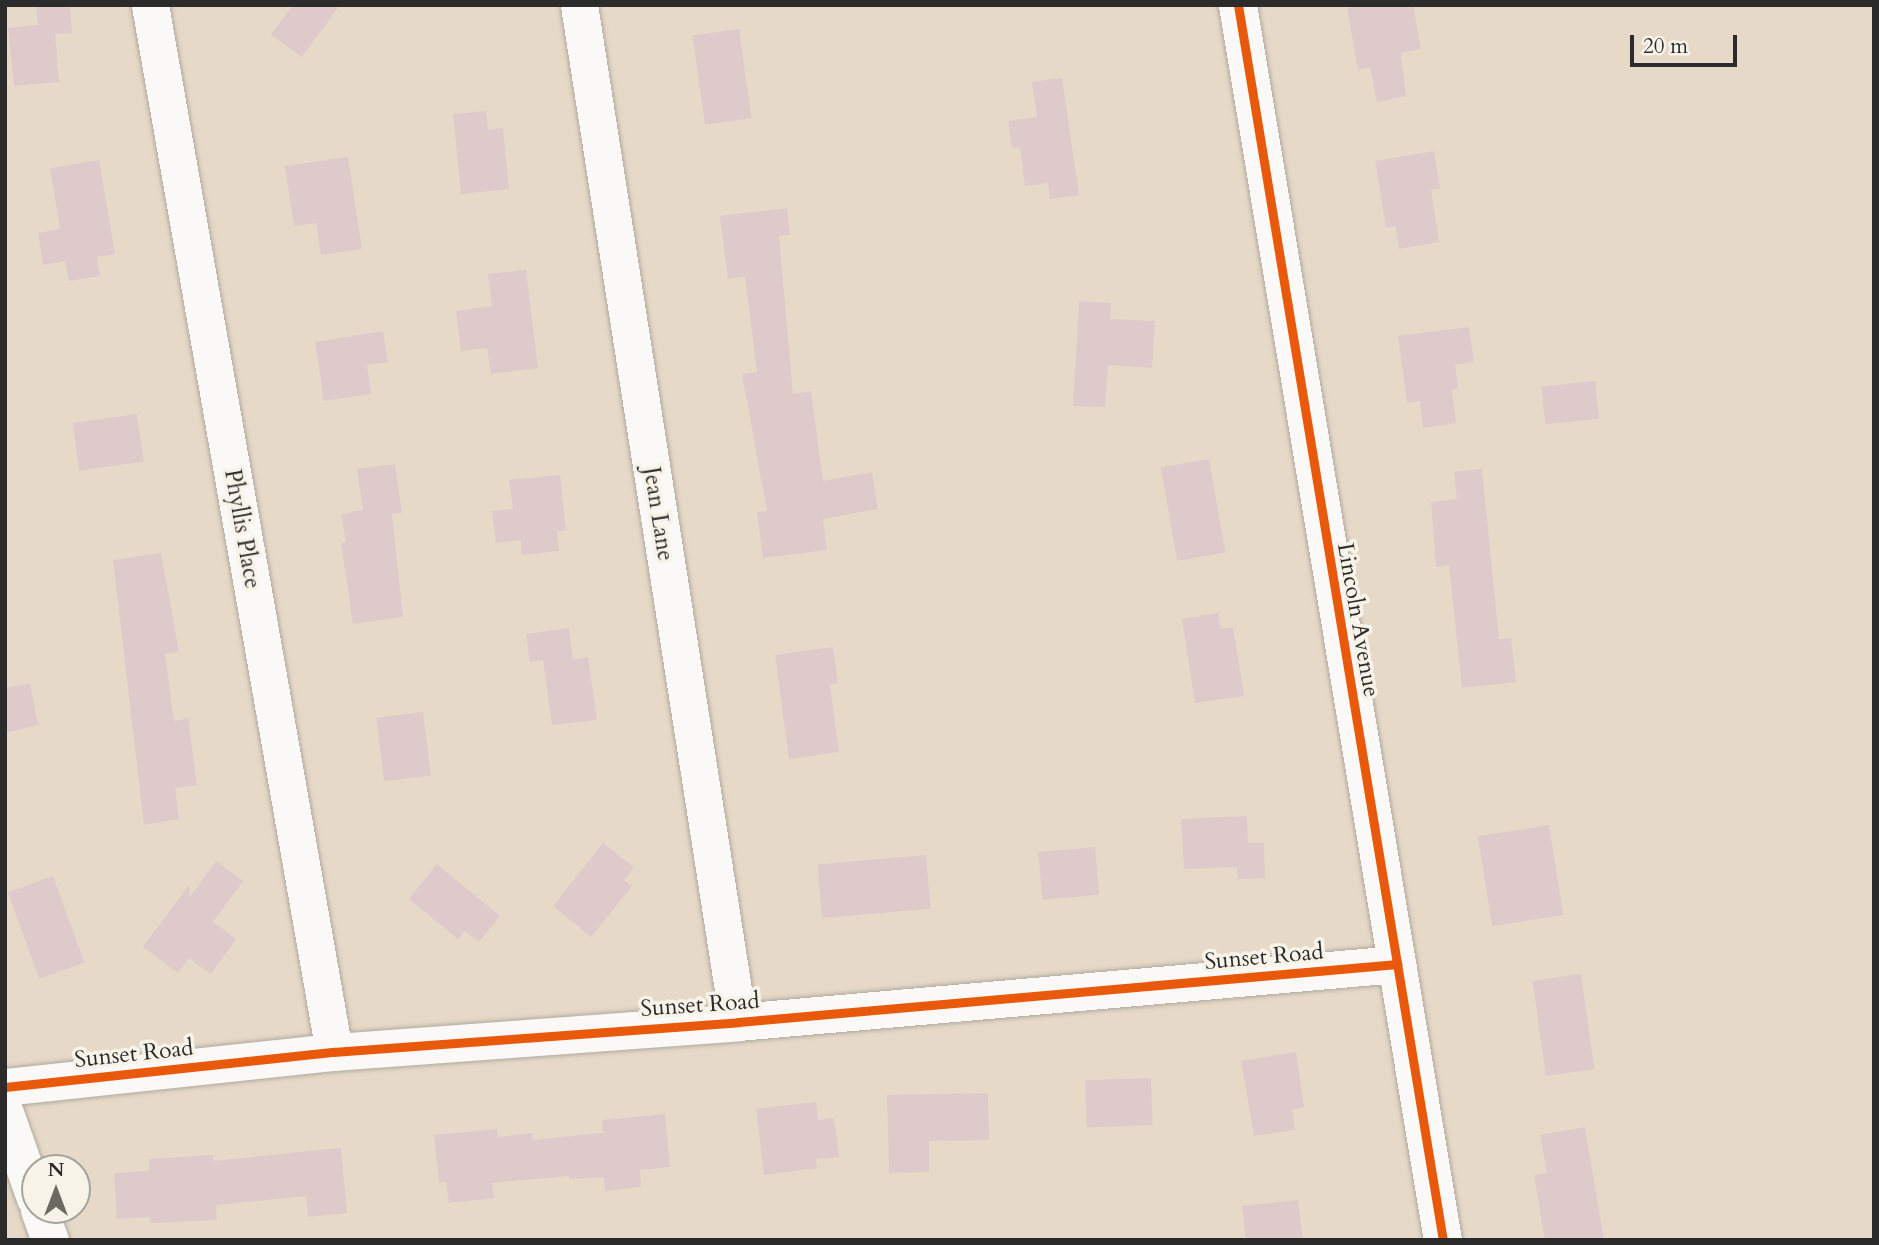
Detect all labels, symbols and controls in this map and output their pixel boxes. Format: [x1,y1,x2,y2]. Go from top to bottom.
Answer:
scale bar [1634,21,1741,65]
text: 20 m [1643,32,1688,61]
street label: Jean Lane [637,465,679,563]
street label: Phyllis Place [218,467,266,591]
street label: Lincoln Avenue [1331,541,1385,699]
street label: Sunset Road [1203,938,1325,976]
street label: Sunset Road [640,987,760,1023]
street label: Sunset Road [73,1034,195,1074]
north arrow [21,1154,91,1224]
text: N [48,1157,64,1183]

